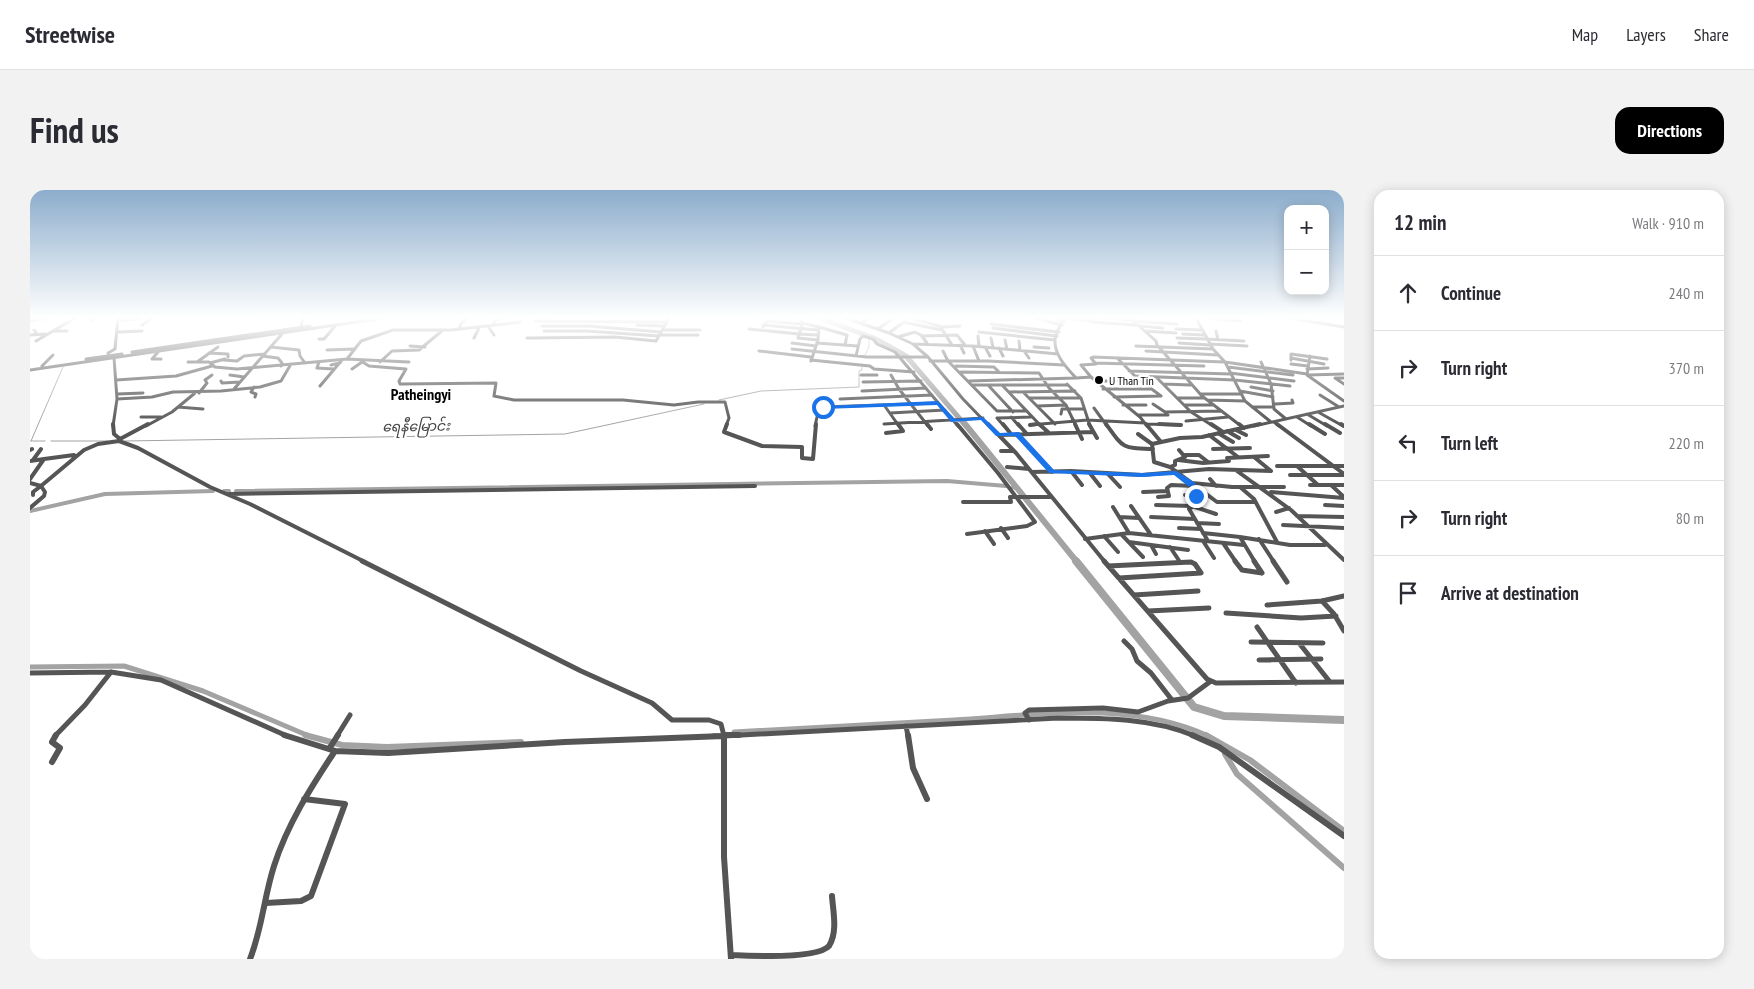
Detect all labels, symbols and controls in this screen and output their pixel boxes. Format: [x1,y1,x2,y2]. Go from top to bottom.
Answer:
text: Streetwise [25,19,115,50]
text: Map [1572,23,1598,46]
text: Layers [1626,23,1666,46]
text: Share [1694,23,1729,46]
text: Find us [30,107,119,153]
button: Directions [1615,107,1724,154]
map controls [1284,205,1329,295]
button: + [1284,205,1329,250]
text: 12 min [1394,209,1446,236]
text: Walk · 910 m [1632,213,1704,233]
button: − [1284,250,1329,295]
icon: ahead [1394,279,1422,307]
text: Continue [1441,281,1501,305]
text: 240 m [1669,283,1704,303]
icon: right [1394,354,1422,382]
text: Turn right [1441,356,1507,380]
text: 370 m [1669,358,1704,378]
place label: U Than Tin [1109,373,1154,388]
marker: U Than Tin [1093,374,1105,386]
district label: Patheingyi [391,384,452,404]
route start [812,396,835,419]
water label: ရေနီမြောင်း [382,415,451,439]
icon: left [1394,429,1422,457]
text: Turn left [1441,431,1498,455]
text: 220 m [1669,433,1704,453]
route end [1185,485,1208,508]
icon: right [1394,504,1422,532]
text: Turn right [1441,506,1507,530]
text: 80 m [1676,508,1704,528]
icon: arrive [1394,579,1422,607]
text: Arrive at destination [1441,581,1579,605]

